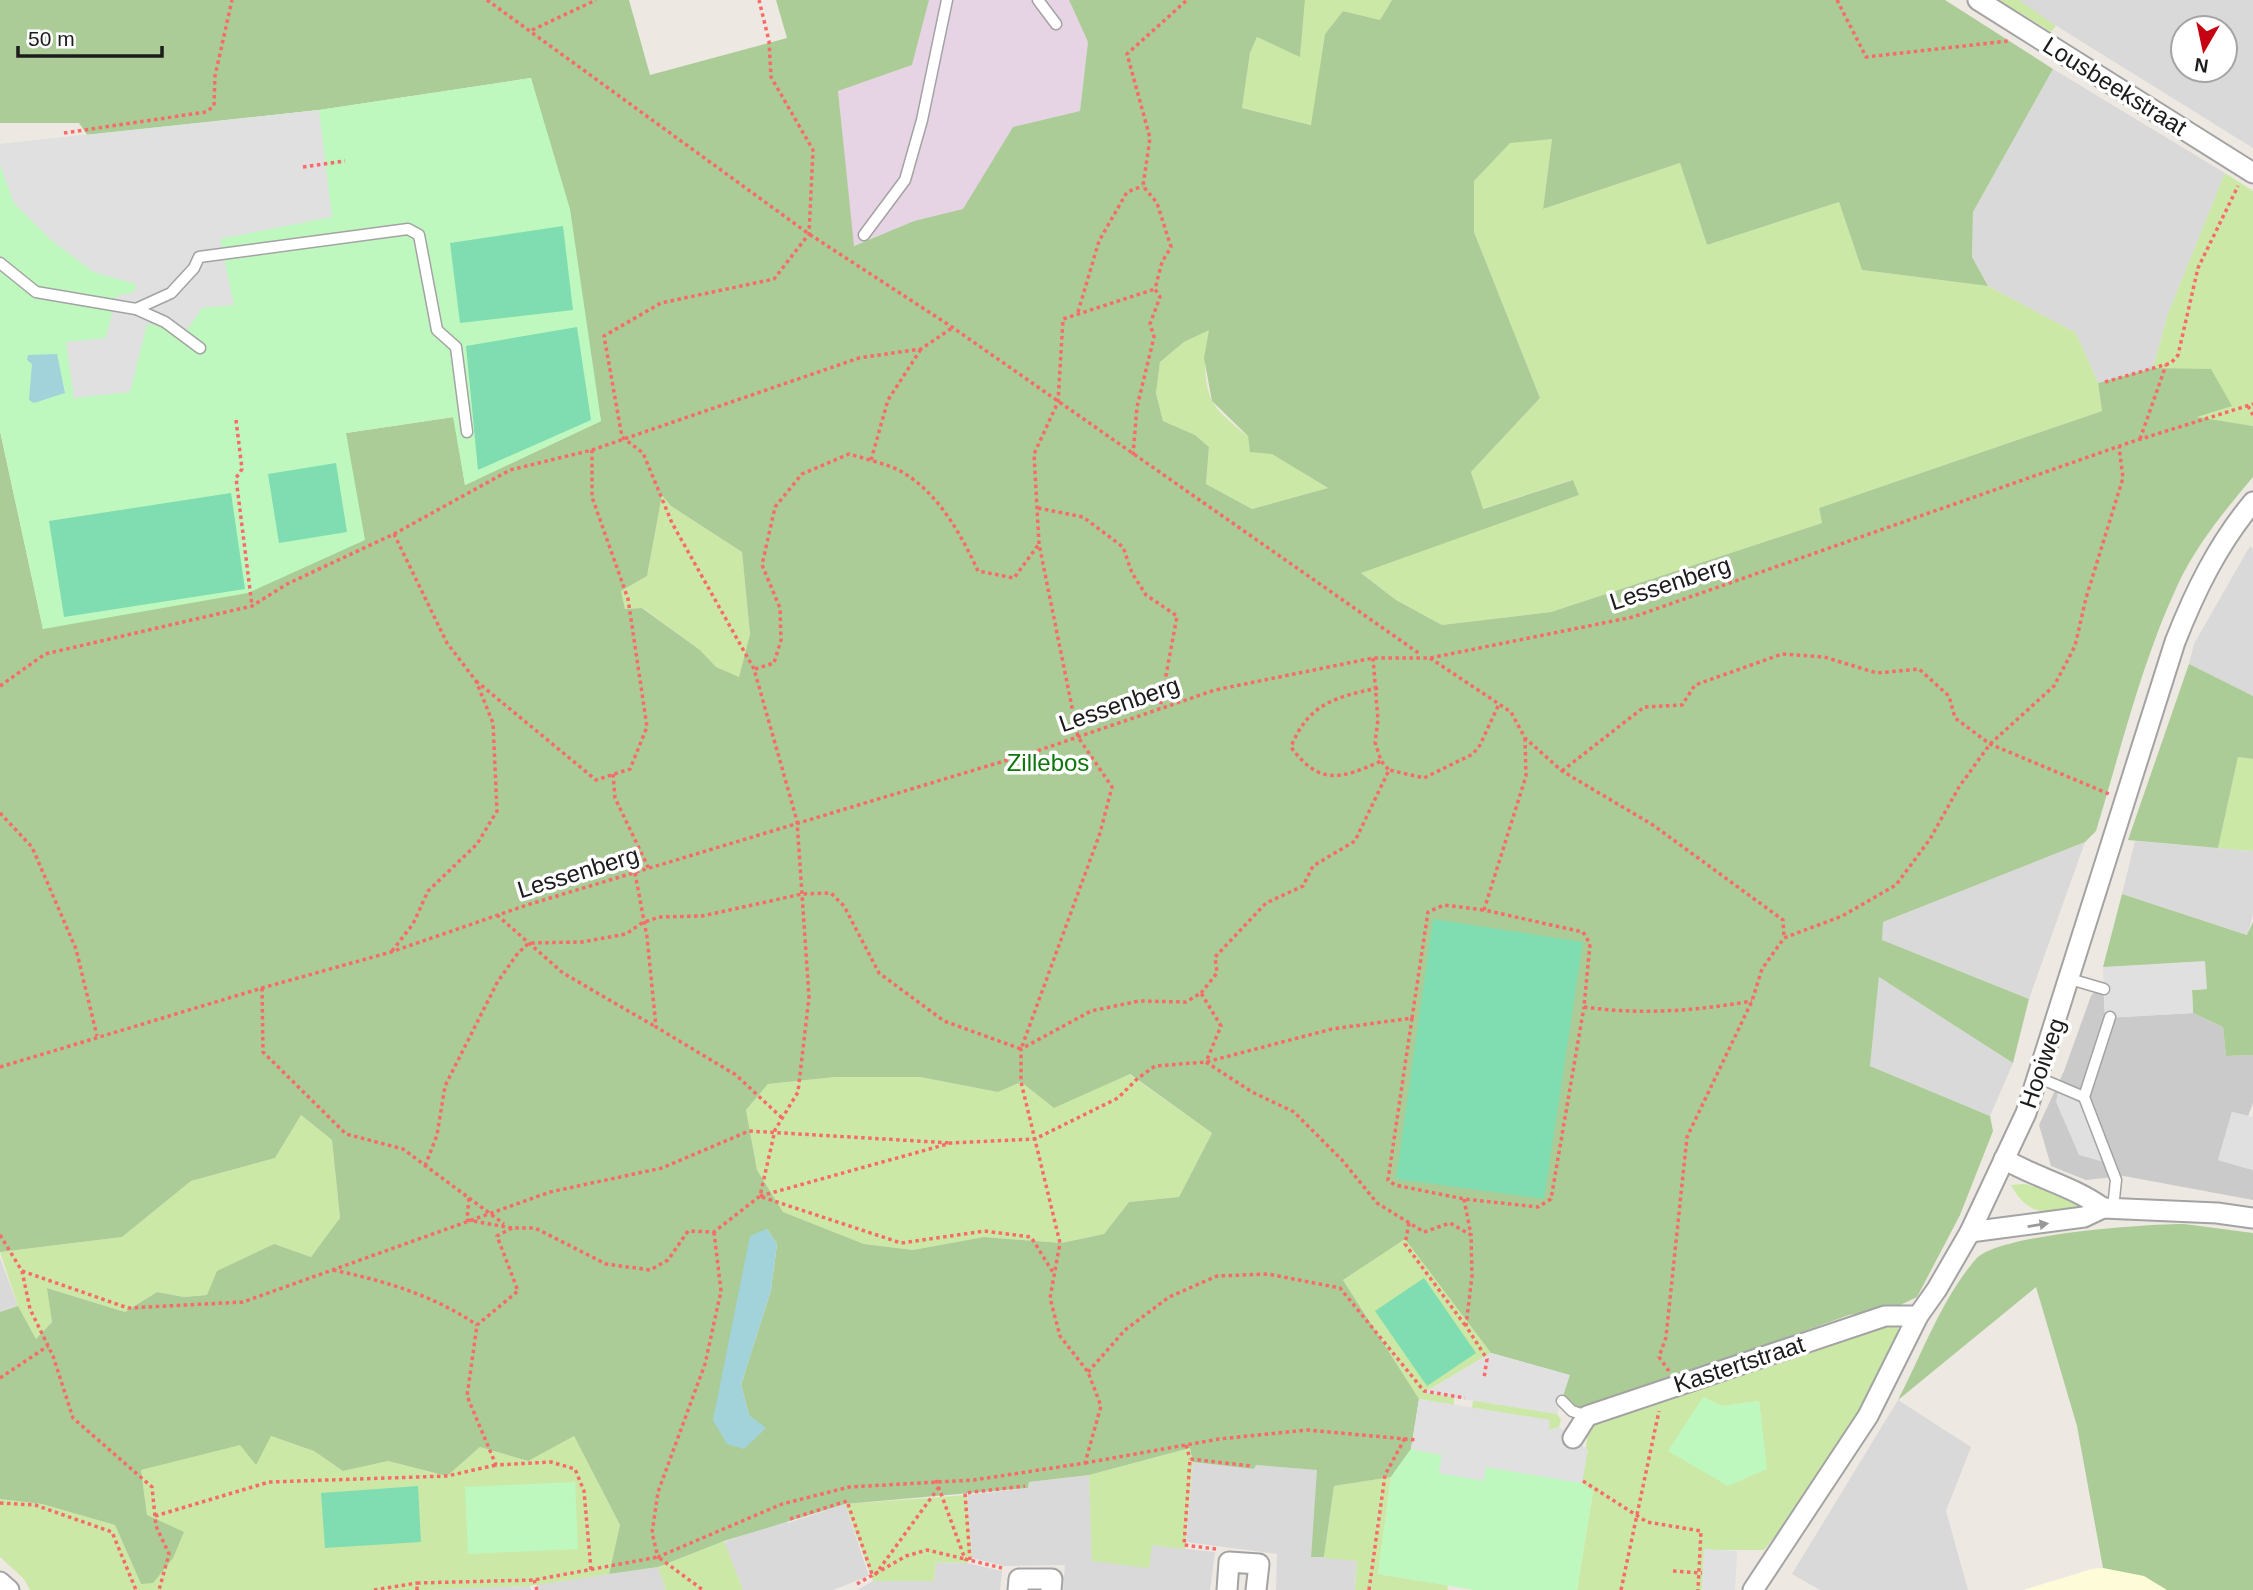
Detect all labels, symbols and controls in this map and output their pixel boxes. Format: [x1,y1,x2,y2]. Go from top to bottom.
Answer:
scale bar [18,14,161,58]
north arrow [2169,14,2239,84]
text: 50 m [28,27,75,50]
street label: Lousbeekstraat [2038,31,2192,141]
text: N [2193,54,2210,77]
street label: Lessenberg [1606,551,1734,615]
street label: Lessenberg [1055,671,1183,737]
park label: Zillebos [1007,749,1089,776]
street label: Lessenberg [514,841,642,903]
street label: Hooiweg [2014,1014,2070,1112]
one-way arrow [2027,1219,2049,1230]
street label: Kastertstraat [1670,1330,1808,1398]

